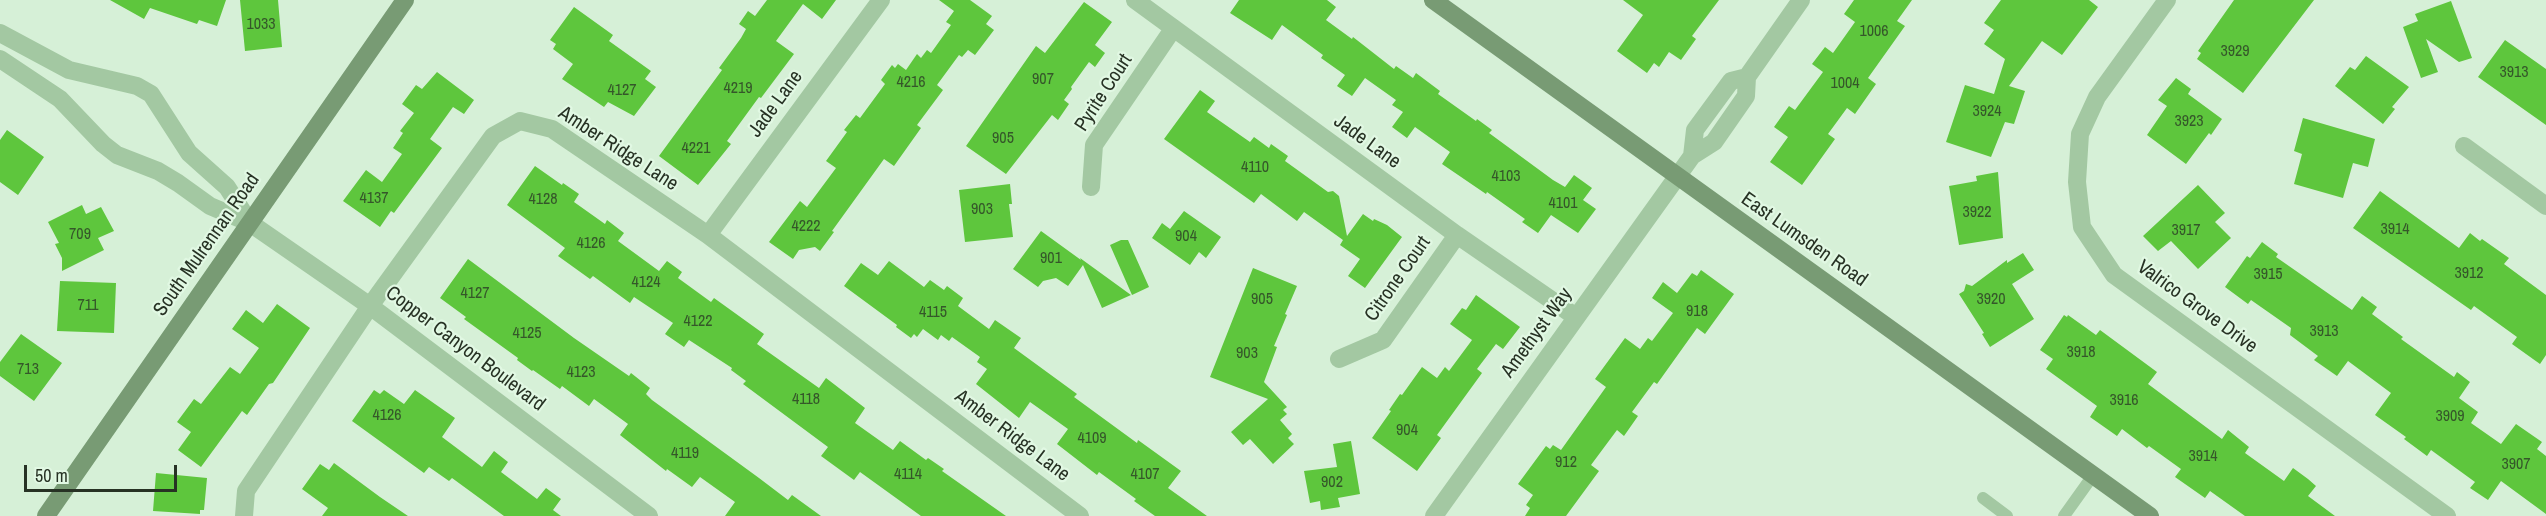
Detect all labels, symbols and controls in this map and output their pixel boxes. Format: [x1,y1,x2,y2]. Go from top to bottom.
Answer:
house number: 1033 [246,15,276,35]
house number: 1006 [1859,22,1889,42]
house number: 3929 [2220,42,2250,62]
street label: Pyrite Court [1070,50,1138,136]
house number: 3913 [2499,63,2529,83]
street label: Jade Lane [744,66,808,142]
house number: 907 [1032,70,1054,90]
house number: 4216 [896,73,926,93]
house number: 1004 [1830,74,1860,94]
house number: 4219 [723,79,753,99]
house number: 4127 [607,81,637,101]
street label: Amber Ridge Lane [554,101,682,197]
house number: 3924 [1972,102,2002,122]
street label: Jade Lane [1329,110,1405,174]
house number: 3923 [2174,112,2204,132]
house number: 905 [992,129,1014,149]
house number: 4221 [681,139,711,159]
house number: 4110 [1241,158,1269,178]
house number: 4103 [1491,167,1521,187]
street label: South Mulrennan Road [149,169,265,321]
street label: East Lumsden Road [1736,188,1872,292]
house number: 4137 [359,189,389,209]
house number: 4128 [528,190,558,210]
house number: 4101 [1548,194,1578,214]
house number: 903 [971,200,993,220]
house number: 3922 [1962,203,1992,223]
house number: 4222 [791,217,821,237]
house number: 3914 [2380,220,2410,240]
house number: 3917 [2171,221,2201,241]
house number: 709 [69,225,91,245]
house number: 904 [1175,227,1197,247]
street label: Citrone Court [1360,232,1436,326]
house number: 4126 [576,234,606,254]
house number: 901 [1040,249,1062,269]
street label: Valrico Grove Drive [2132,255,2262,359]
house number: 3912 [2454,264,2484,284]
house number: 3915 [2253,265,2283,285]
house number: 4124 [631,273,661,293]
street label: Copper Canyon Boulevard [381,281,549,417]
street label: Amethyst Way [1496,283,1578,383]
house number: 4127 [460,284,490,304]
house number: 905 [1251,290,1273,310]
house number: 3920 [1976,290,2006,310]
house number: 711 [78,296,98,316]
house number: 918 [1686,302,1708,322]
house number: 4115 [919,303,947,323]
house number: 4122 [683,312,713,332]
house number: 3913 [2309,322,2339,342]
house number: 4125 [512,324,542,344]
house number: 3918 [2066,343,2096,363]
house number: 903 [1236,344,1258,364]
house number: 713 [17,360,39,380]
house number: 4123 [566,363,596,383]
street label: Amber Ridge Lane [950,385,1074,487]
house number: 4118 [792,390,820,410]
house number: 3916 [2109,391,2139,411]
house number: 4126 [372,406,402,426]
house number: 3909 [2435,407,2465,427]
house number: 904 [1396,421,1418,441]
house number: 4109 [1077,429,1107,449]
house number: 4119 [671,444,699,464]
house number: 3914 [2188,447,2218,467]
scale bar [27,453,180,491]
house number: 912 [1555,453,1577,473]
house number: 3907 [2501,455,2531,475]
text: 50 m [35,463,68,488]
house number: 4114 [894,465,922,485]
house number: 4107 [1130,465,1160,485]
house number: 902 [1321,473,1343,493]

